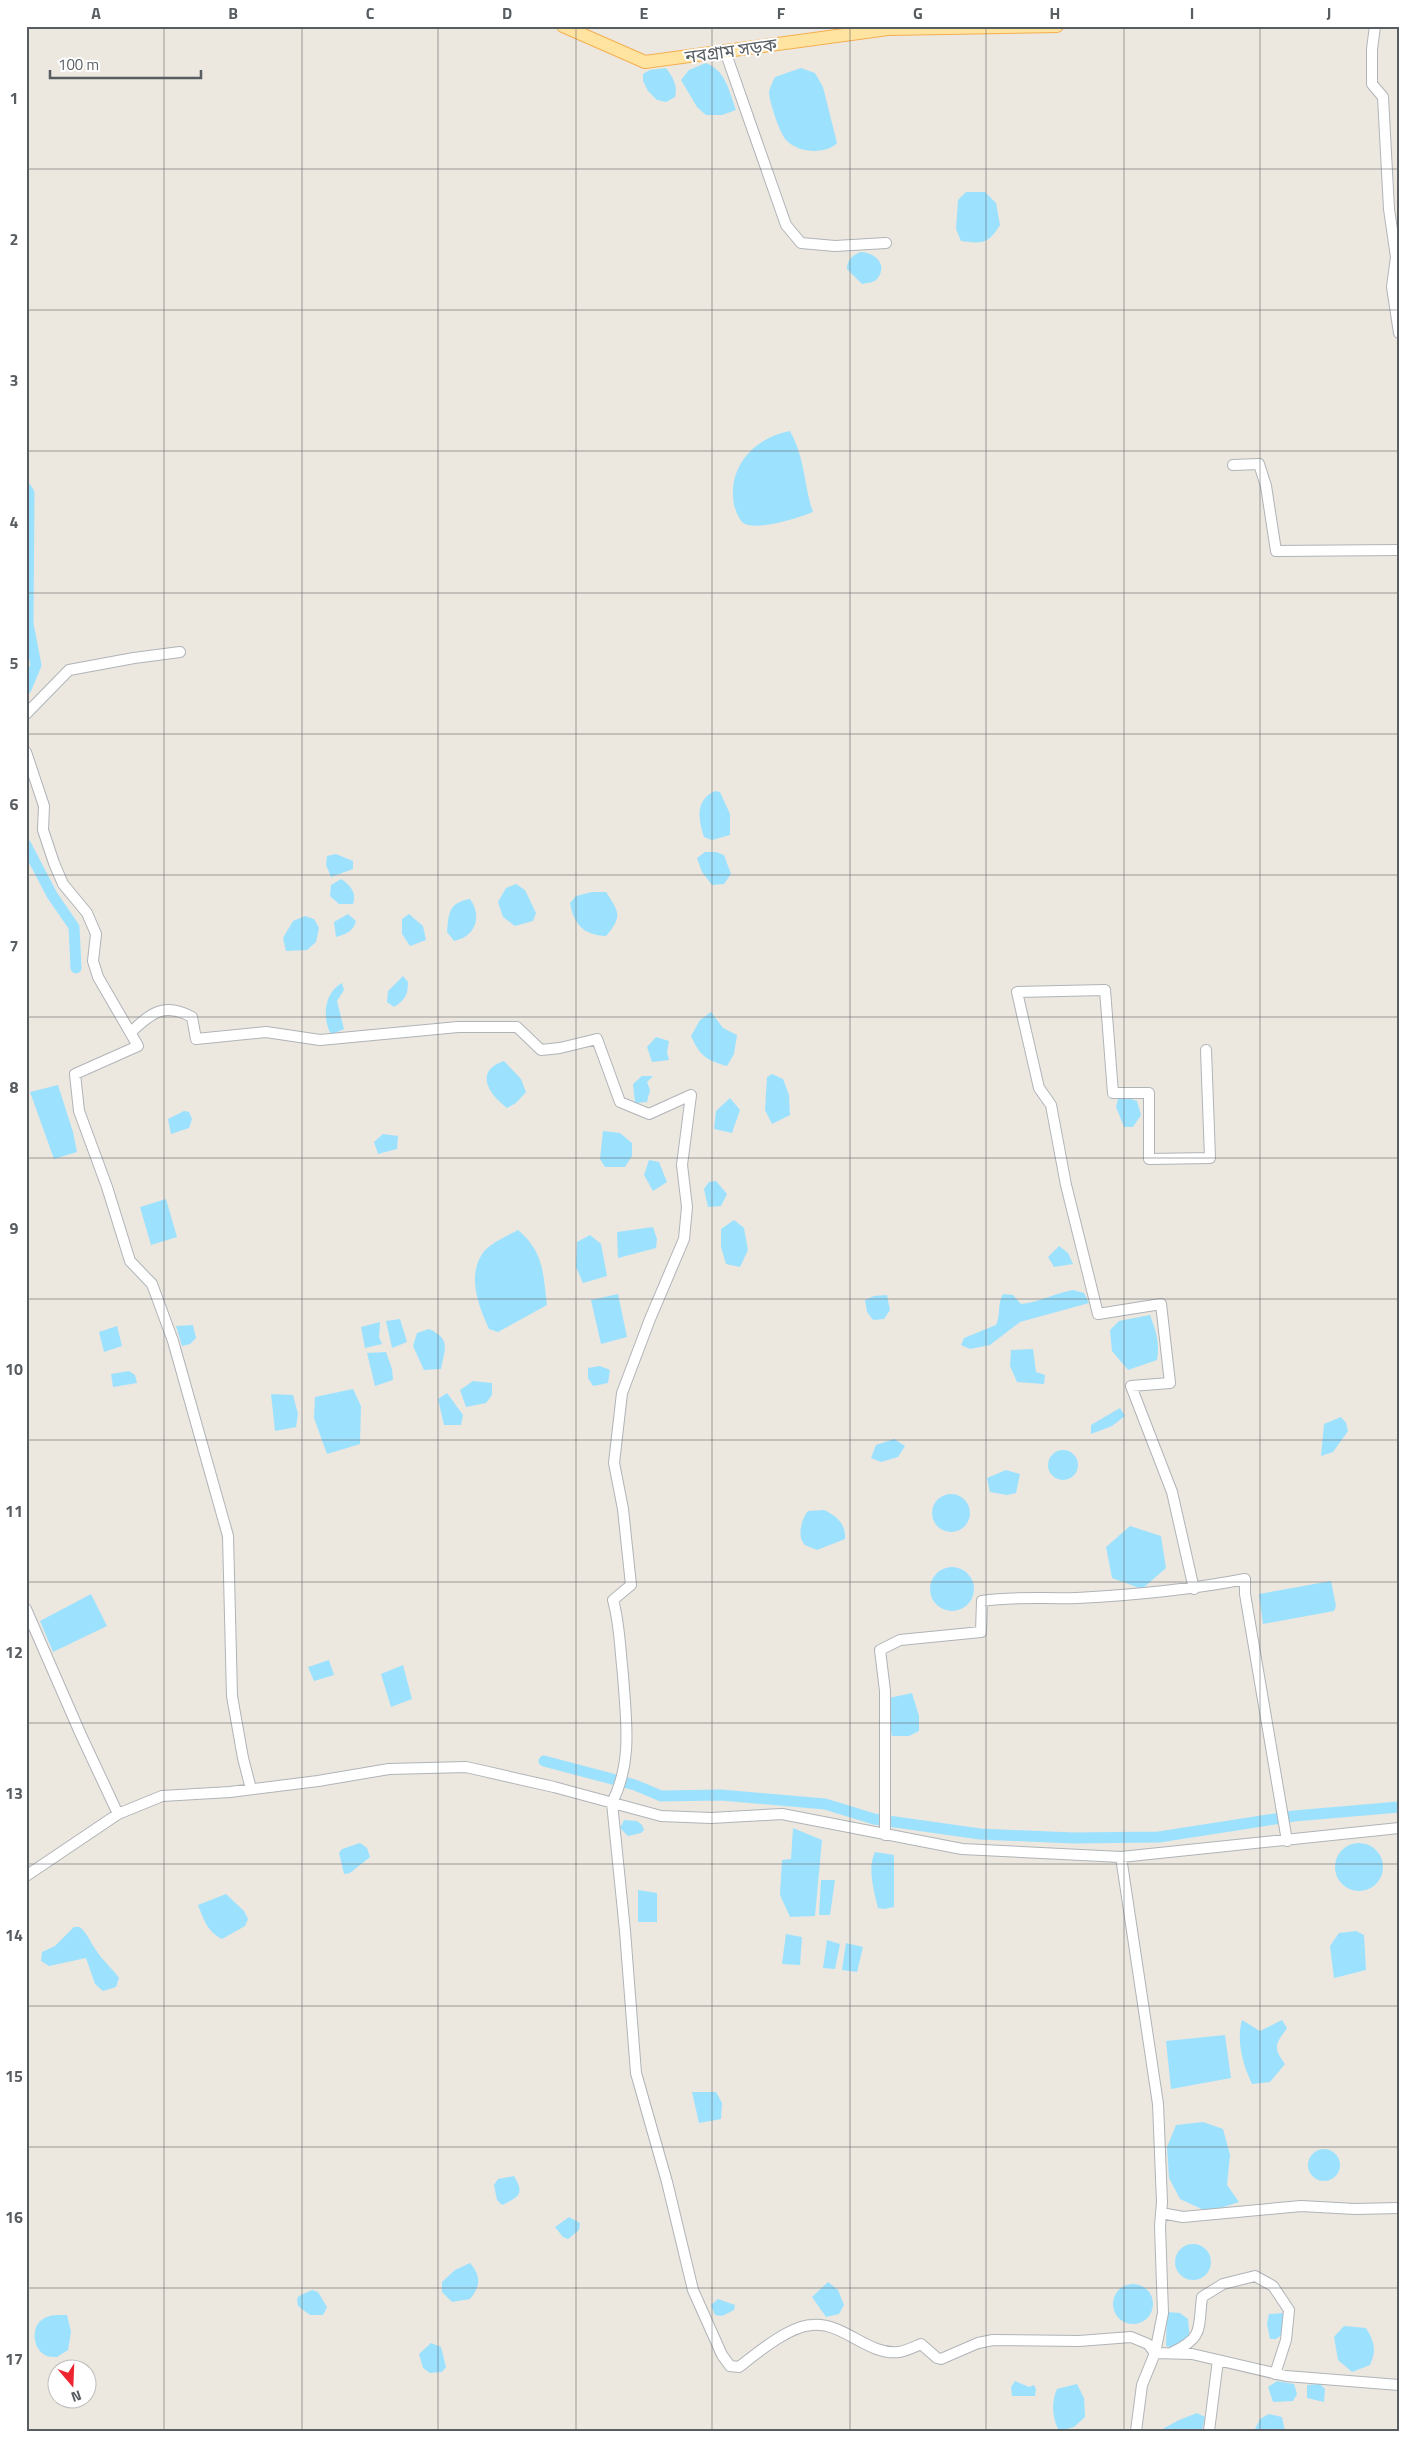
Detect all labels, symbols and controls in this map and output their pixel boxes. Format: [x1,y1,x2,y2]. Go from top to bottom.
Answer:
text: A [91,1,101,25]
text: B [228,1,238,25]
text: C [366,1,375,25]
text: D [502,1,512,25]
text: E [640,1,649,25]
text: F [777,1,786,25]
text: G [913,1,923,25]
text: H [1050,1,1060,25]
text: I [1190,1,1194,25]
text: J [1327,1,1331,25]
street label: নবগ্রাম সড়ক [682,31,779,70]
scale bar [50,48,201,80]
text: 100 m [58,53,99,76]
text: 1 [10,86,18,110]
text: 2 [10,227,18,251]
text: 3 [10,368,18,392]
text: 4 [10,510,19,534]
text: 5 [10,651,19,675]
text: 6 [10,792,19,816]
text: 7 [10,934,18,958]
text: 8 [10,1075,19,1099]
text: 9 [10,1216,19,1240]
text: 10 [5,1357,23,1381]
text: 11 [5,1499,23,1523]
text: 12 [5,1640,23,1664]
text: 13 [5,1781,23,1805]
text: 14 [5,1923,23,1947]
text: 15 [5,2064,23,2088]
text: 16 [5,2205,23,2229]
text: 17 [5,2347,23,2371]
north arrow [48,2360,98,2410]
text: N [68,2385,84,2408]

